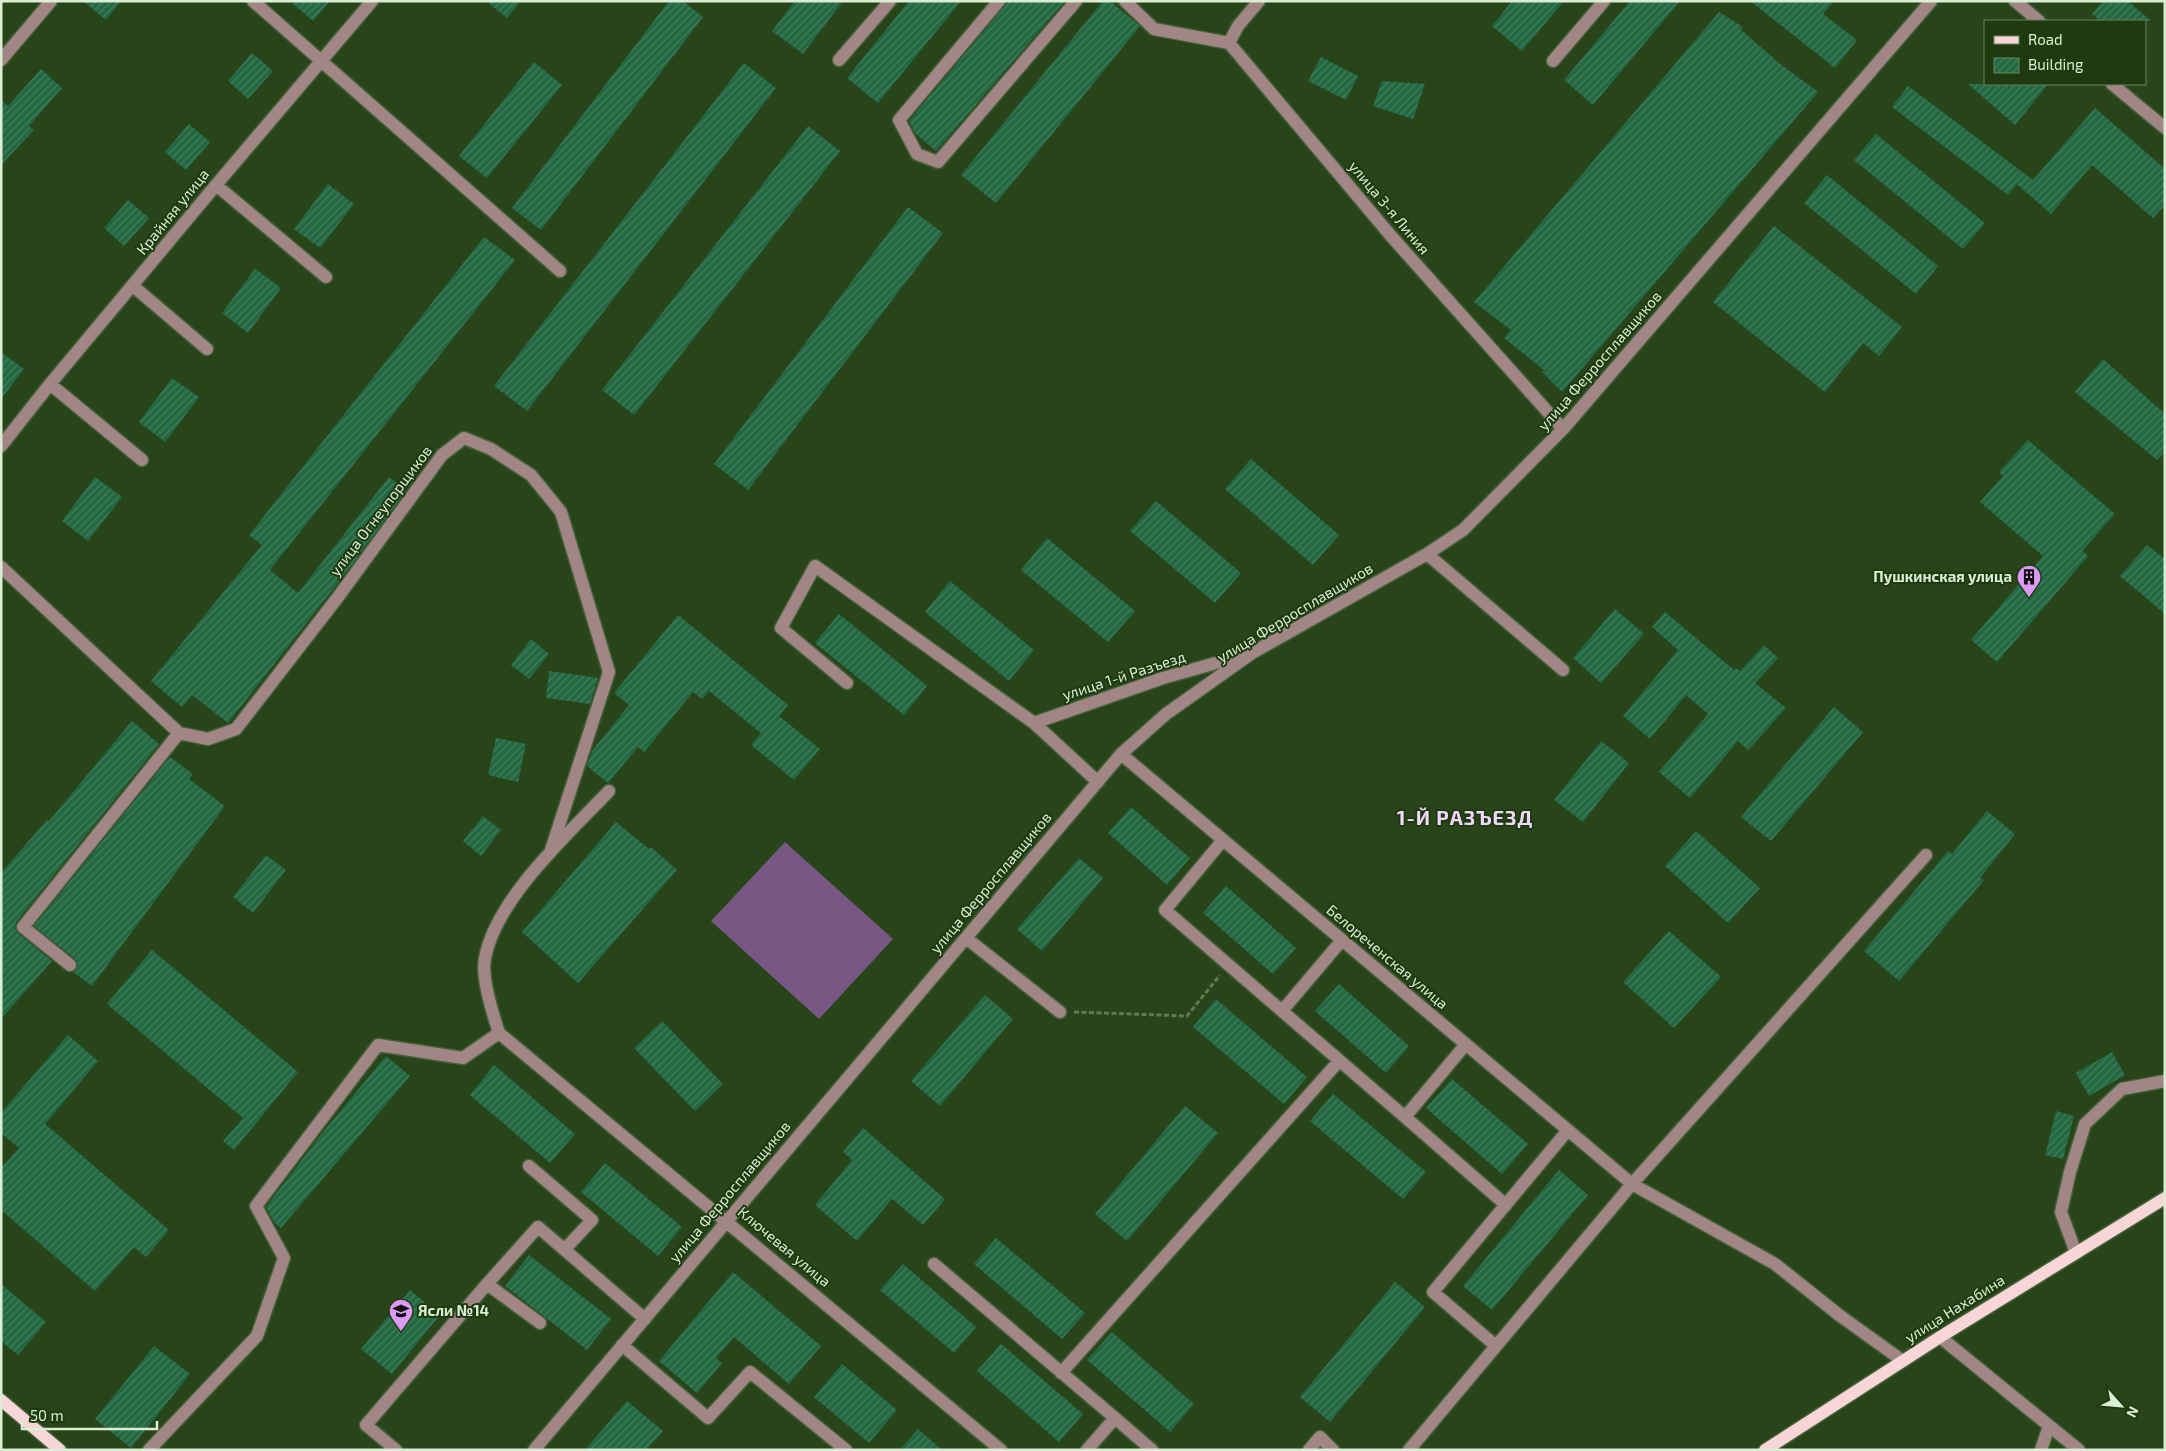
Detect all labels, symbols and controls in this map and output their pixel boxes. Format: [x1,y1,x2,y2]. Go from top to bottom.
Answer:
legend [1984,20,2146,85]
text: Road [2028,30,2063,48]
text: Building [2028,55,2084,73]
street label: улица 3-я Линия [1345,157,1434,258]
street label: Крайняя улица [132,165,213,259]
street label: улица Ферросплавщиков [1534,287,1665,434]
street label: улица Огнеупорщиков [325,441,436,580]
street label: улица Ферросплавщиков [1213,558,1376,667]
building icon: Пушкинская улица [2016,564,2042,598]
place label: Пушкинская улица [1873,567,2012,585]
street label: улица 1-й Разъезд [1060,647,1188,704]
district label: 1-Й РАЗЪЕЗД [1397,805,1533,829]
street label: улица Ферросплавщиков [926,808,1055,957]
street label: Белореченская улица [1323,900,1452,1013]
street label: улица Ферросплавщиков [665,1117,794,1266]
street label: Ключевая улица [734,1202,835,1291]
street label: улица Нахабина [1901,1270,2008,1347]
school or university icon: Ясли №14 [388,1298,414,1332]
place label: Ясли №14 [418,1301,490,1319]
north arrow [2096,1381,2146,1431]
scale bar [22,1398,158,1430]
text: N [2123,1404,2143,1420]
text: 50 m [30,1406,64,1424]

